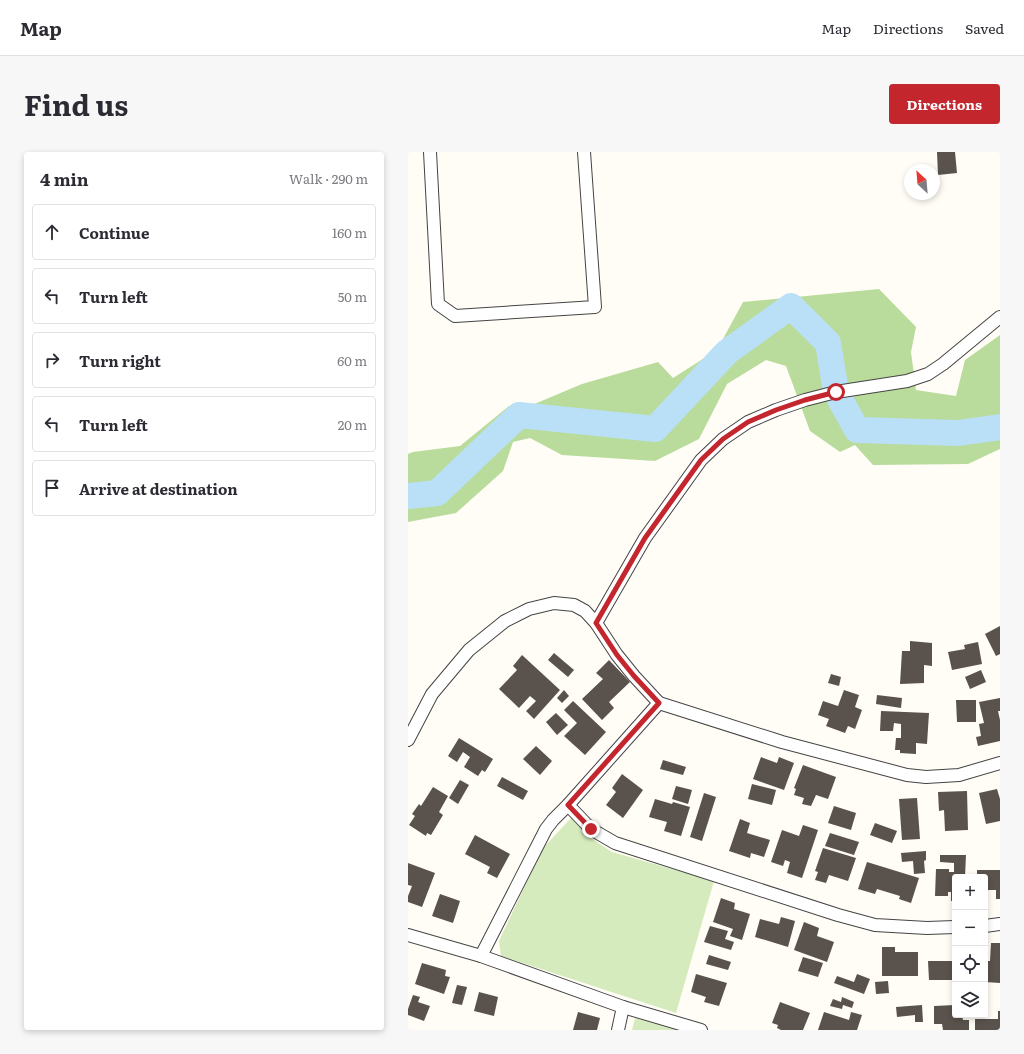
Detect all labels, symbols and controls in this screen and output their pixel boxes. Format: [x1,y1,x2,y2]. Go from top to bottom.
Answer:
text: Map [20,14,62,42]
text: Map [821,18,851,38]
text: Directions [873,18,943,38]
text: Saved [965,18,1004,38]
text: Find us [24,83,128,125]
button: Directions [889,84,1000,124]
north arrow [904,164,940,200]
text: 4 min [40,166,89,191]
text: Walk · 290 m [289,169,368,188]
icon: ahead [41,221,63,243]
text: Continue [79,221,149,244]
text: 160 m [332,223,367,242]
icon: left [41,285,63,307]
text: Turn left [79,285,148,308]
text: 50 m [338,287,367,306]
icon: right [41,349,63,371]
text: Turn right [79,349,161,372]
text: 60 m [337,351,367,370]
route start [827,383,845,401]
icon: left [41,413,63,435]
text: Turn left [79,413,148,436]
text: 20 m [338,415,367,434]
icon: arrive [41,477,63,499]
text: Arrive at destination [79,477,238,500]
route end [582,820,600,838]
map controls [952,874,988,1018]
button: + [952,874,988,910]
button: − [952,910,988,946]
button: locate [952,946,988,982]
button: layers [952,982,988,1018]

